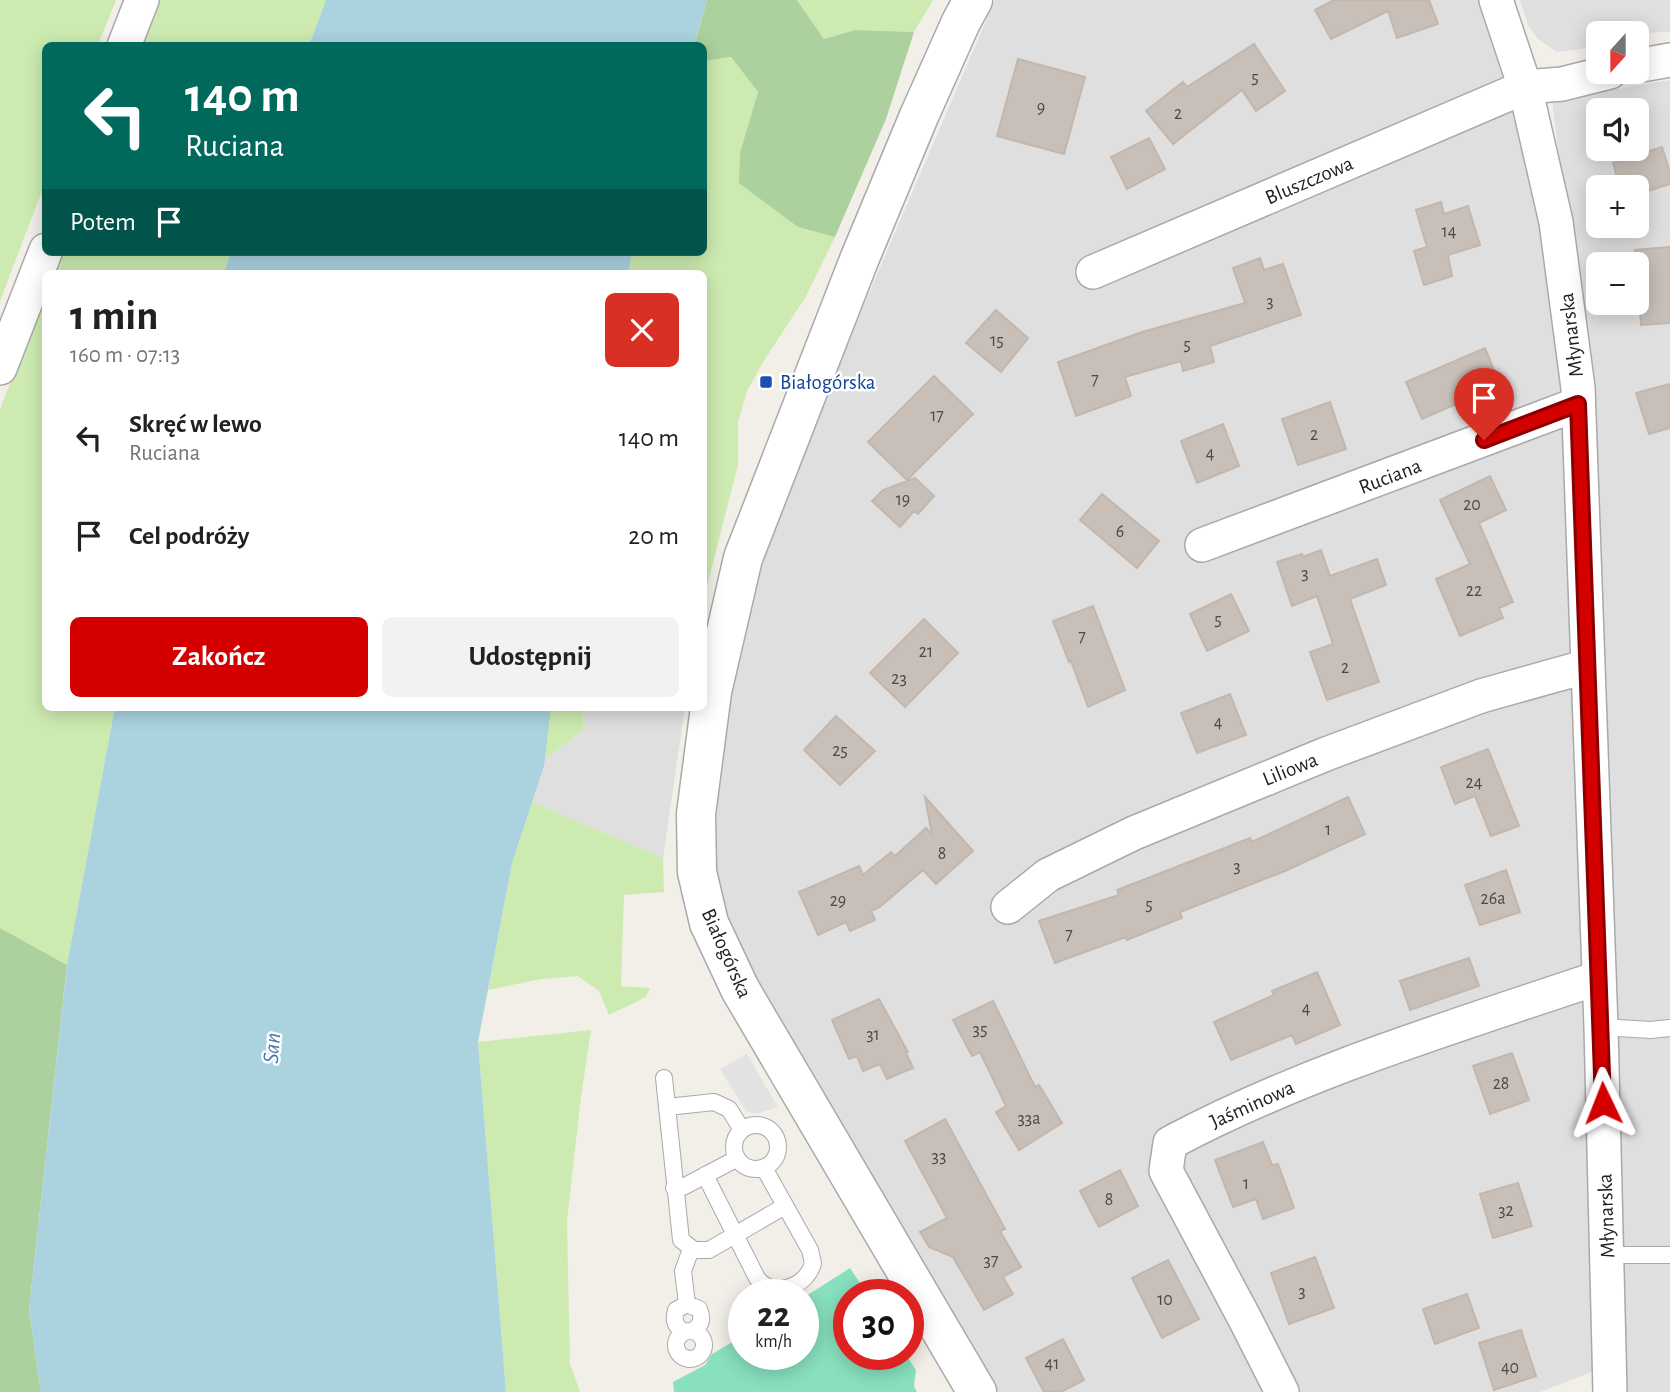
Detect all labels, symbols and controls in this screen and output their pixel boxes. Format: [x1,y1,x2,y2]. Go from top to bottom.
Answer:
north arrow [1586,21,1648,84]
map controls [1586,21,1649,315]
house number: 5 [1251,69,1259,87]
icon: left [70,70,161,161]
text: 140 m [185,72,300,121]
button: sound [1586,98,1649,161]
house number: 9 [1037,99,1045,117]
house number: 2 [1174,105,1182,123]
text: Ruciana [185,130,284,162]
street label: Bluszczowa [1262,152,1356,208]
button: + [1586,175,1649,238]
icon: arrive [150,203,188,241]
text: Potem [70,209,136,235]
house number: 14 [1442,223,1457,241]
button: − [1586,252,1649,315]
street label: Młynarska [1556,291,1587,378]
button: close [605,293,679,367]
house number: 3 [1266,293,1274,311]
text: 1 min [70,295,159,337]
house number: 15 [990,332,1004,350]
house number: 5 [1183,336,1191,354]
text: 160 m · 07:13 [70,344,180,367]
pin [1454,368,1514,440]
house number: 7 [1091,371,1099,389]
place label: Białogórska [780,372,876,393]
marker: Białogórska [758,374,774,390]
icon: arrive [1465,379,1503,417]
house number: 17 [930,407,944,425]
text: Skręć w lewo [129,411,262,437]
icon: left [70,419,108,457]
text: 140 m [619,425,679,451]
house number: 2 [1310,426,1318,444]
text: Ruciana [129,442,200,465]
house number: 4 [1206,445,1215,463]
street label: Ruciana [1356,455,1425,498]
house number: 19 [896,491,910,509]
house number: 20 [1463,496,1481,514]
icon: arrive [70,517,108,555]
text: Cel podróży [129,523,249,549]
text: 20 m [628,523,679,549]
house number: 6 [1116,523,1124,541]
house number: 3 [1301,565,1309,583]
house number: 22 [1466,582,1482,600]
house number: 5 [1214,611,1222,629]
button: Zakończ [70,617,368,697]
button: Udostępnij [382,617,679,697]
house number: 7 [1078,628,1086,646]
house number: 21 [919,643,933,661]
house number: 2 [1341,659,1349,677]
house number: 23 [891,670,907,688]
house number: 4 [1214,714,1223,732]
house number: 25 [832,742,848,760]
street label: Liliowa [1260,749,1321,790]
house number: 24 [1466,774,1483,792]
house number: 1 [1325,821,1331,839]
house number: 8 [938,845,946,863]
house number: 3 [1233,858,1241,876]
house number: 26a [1481,890,1505,908]
house number: 29 [830,892,846,910]
house number: 5 [1145,896,1153,914]
street label: Białogórska [698,905,756,1001]
house number: 7 [1065,926,1073,944]
house number: 4 [1302,1000,1311,1018]
house number: 35 [973,1021,987,1039]
house number: 31 [866,1026,880,1044]
water label: San [260,1032,285,1064]
position arrow [1566,1066,1640,1140]
house number: 28 [1493,1075,1509,1093]
street label: Jaśminowa [1207,1076,1298,1132]
house number: 33a [1017,1110,1041,1128]
house number: 33 [932,1148,946,1166]
street label: Młynarska [1595,1173,1618,1259]
house number: 1 [1243,1175,1249,1193]
house number: 8 [1105,1191,1113,1209]
house number: 32 [1498,1202,1514,1220]
house number: 37 [984,1252,998,1270]
speed limit sign: 30 [833,1279,924,1370]
house number: 3 [1298,1283,1306,1301]
house number: 10 [1157,1291,1173,1309]
text: 22 [757,1298,790,1333]
text: km/h [755,1333,792,1351]
house number: 41 [1045,1355,1059,1373]
house number: 40 [1501,1359,1519,1377]

